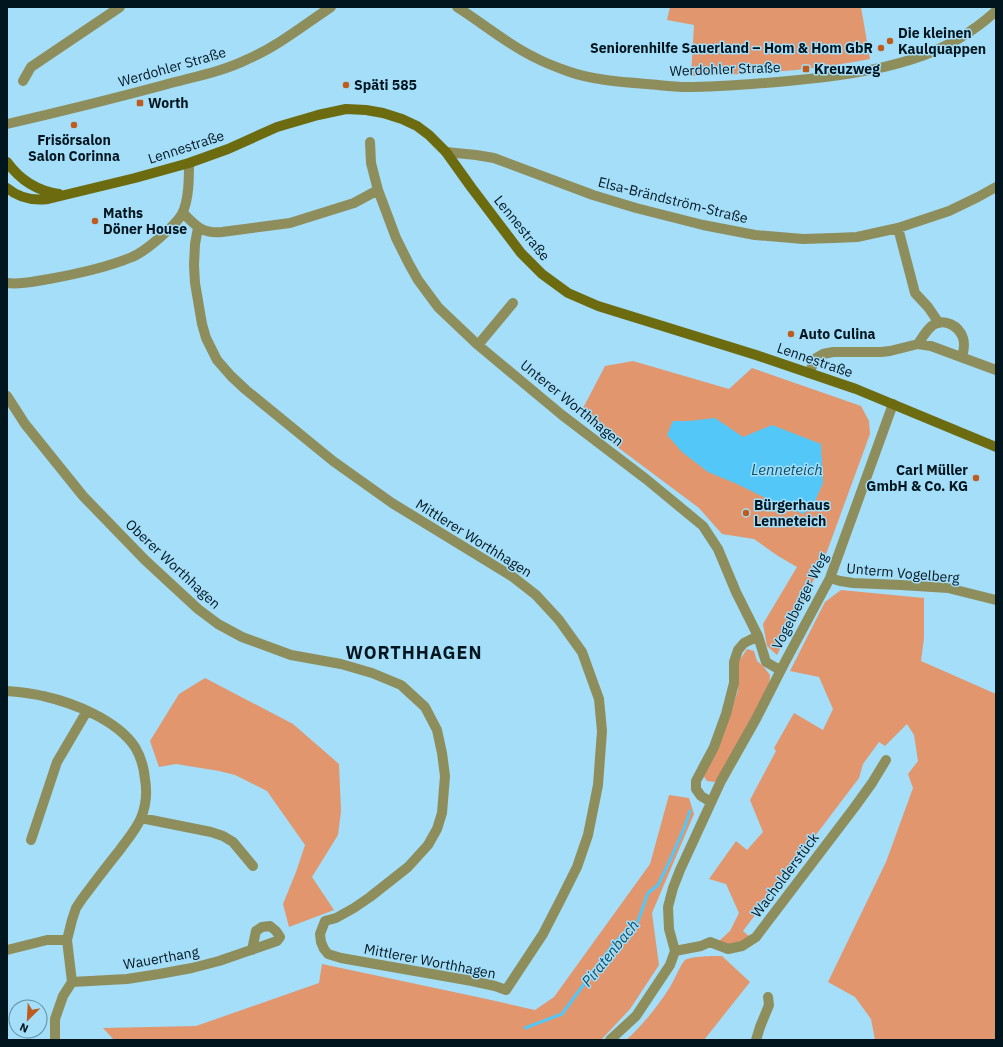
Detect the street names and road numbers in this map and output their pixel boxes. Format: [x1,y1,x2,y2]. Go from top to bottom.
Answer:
street label: Werdohler Straße [116,43,228,91]
street label: Werdohler Straße [669,58,781,80]
street label: Lennestraße [146,126,227,168]
street label: Elsa-Brändström-Straße [596,173,750,227]
street label: Lennestraße [490,192,554,265]
street label: Lennestraße [775,339,856,381]
street label: Unterer Worthhagen [517,356,627,450]
street label: Mittlerer Worthhagen [412,495,536,581]
street label: Oberer Worthhagen [122,515,224,613]
street label: Vogelberger Weg [768,549,832,652]
street label: Unterm Vogelberg [846,559,961,587]
street label: Wacholderstück [747,829,823,921]
street label: Mittlerer Worthhagen [363,939,497,983]
street label: Wauerthang [122,942,201,973]

